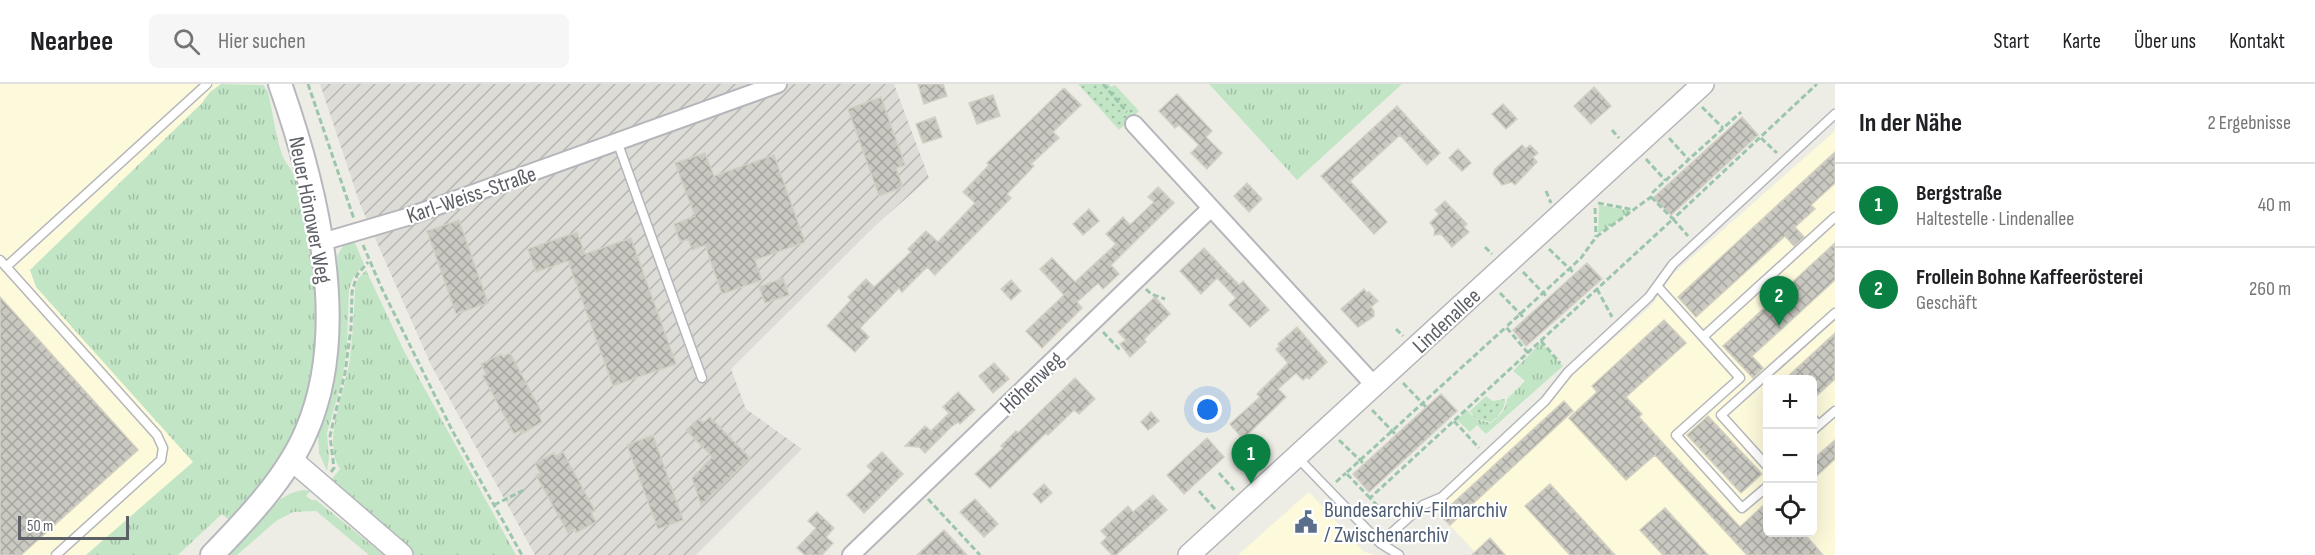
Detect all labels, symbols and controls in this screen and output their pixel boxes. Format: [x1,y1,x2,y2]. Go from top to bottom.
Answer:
search box [149,14,569,68]
text: Nearbee [30,25,113,58]
icon: search [170,25,203,58]
text: Hier suchen [218,28,306,55]
text: Start [1993,29,2030,54]
text: Karte [2063,29,2101,54]
text: Über uns [2134,29,2196,54]
text: Kontakt [2229,29,2285,54]
text: In der Nähe [1859,108,1962,139]
text: 2 Ergebnisse [2207,111,2291,135]
street label: Neuer Hönower Weg [282,134,337,286]
street label: Karl-Weiss-Straße [403,161,540,230]
text: Bergstraße [1916,180,2002,207]
text: 1 [1875,193,1882,217]
text: 40 m [2258,193,2291,217]
text: Haltestelle · Lindenallee [1916,207,2074,231]
text: Frollein Bohne Kaffeerösterei [1916,264,2143,291]
pin: 2 [1760,276,1798,326]
text: 2 [1874,277,1883,301]
text: 260 m [2249,277,2291,301]
street label: Lindenallee [1407,283,1487,359]
text: Geschäft [1916,291,1977,315]
street label: Höhenweg [995,346,1070,420]
map controls [1763,375,1817,537]
button: + [1763,375,1817,429]
your location [1193,395,1222,424]
button: − [1763,429,1817,483]
pin: 1 [1232,434,1270,484]
button: locate [1763,483,1817,537]
place label: Bundesarchiv-Filmarchiv / Zwischenarchiv [1324,497,1508,549]
public building icon: Bundesarchiv-Filmarchiv / Zwischenarchiv [1293,509,1319,535]
scale bar [18,513,129,540]
text: 50 m [27,517,53,536]

